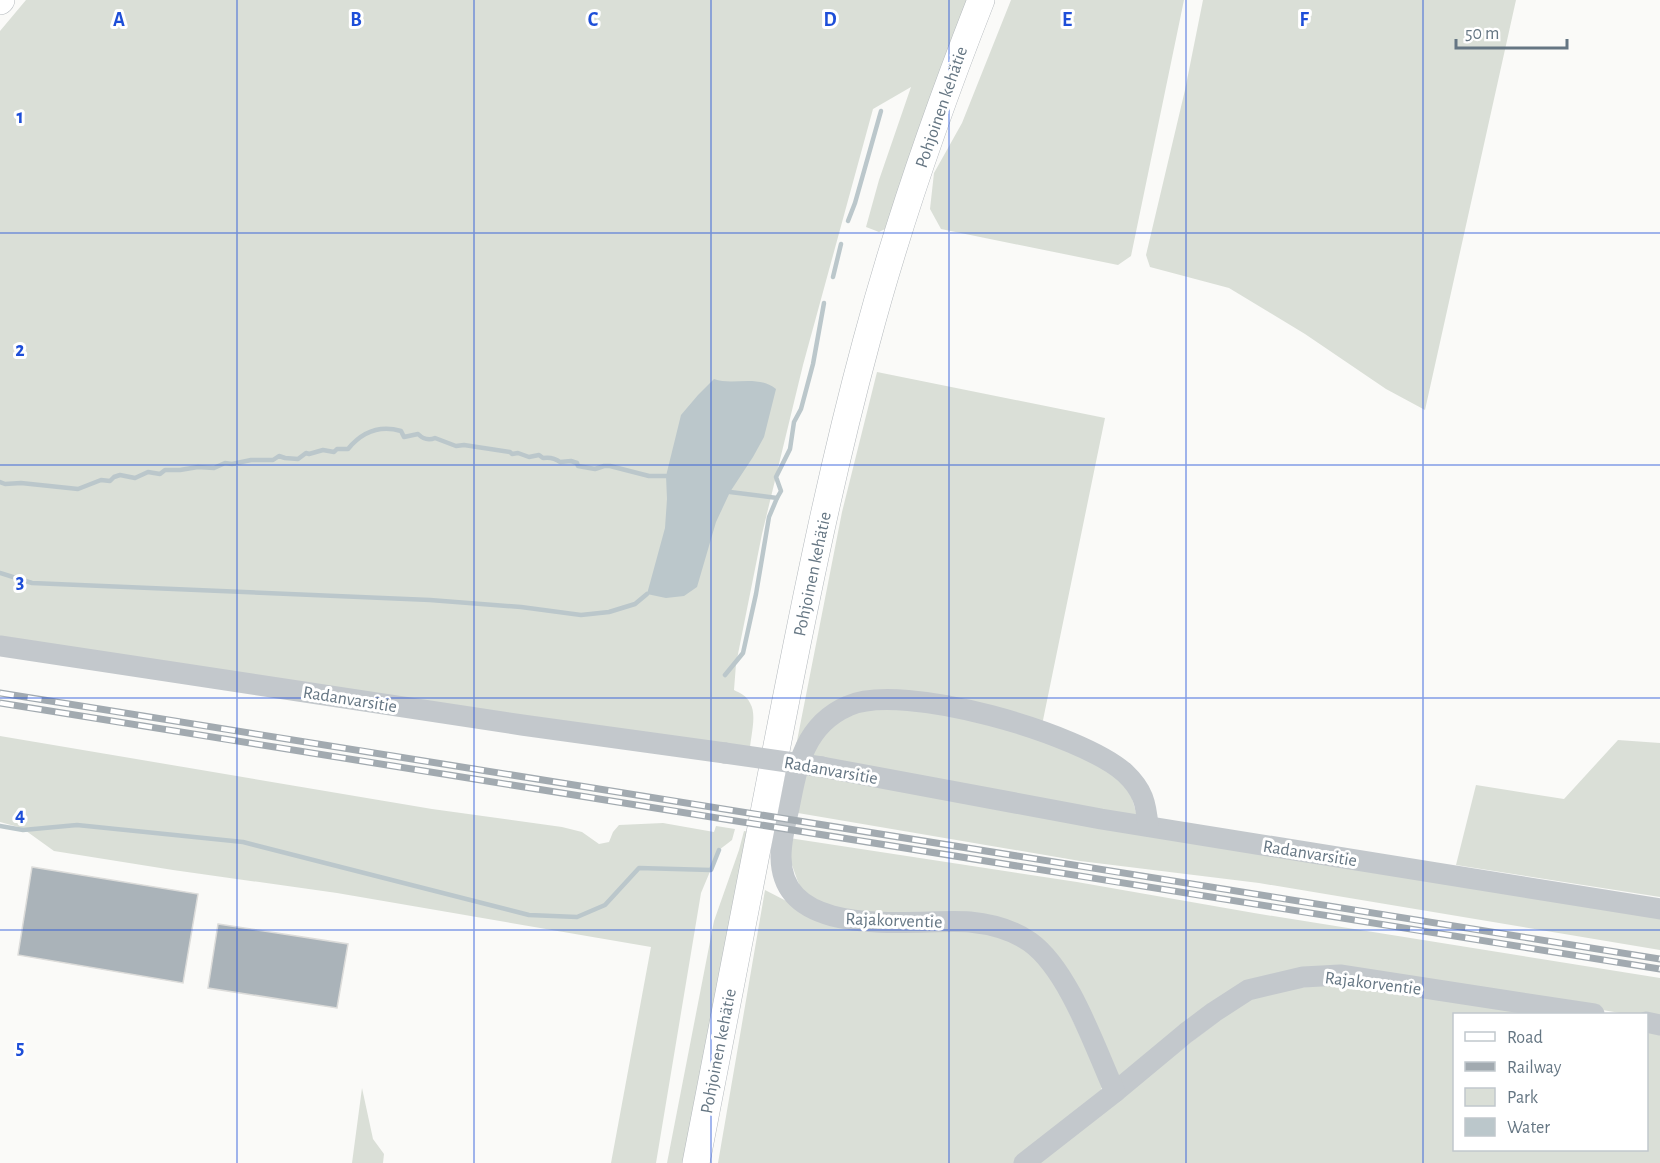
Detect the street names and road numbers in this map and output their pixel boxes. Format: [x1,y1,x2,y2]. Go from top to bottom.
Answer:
street label: Pohjoinen kehätie [913,44,971,170]
street label: Pohjoinen kehätie [791,510,835,638]
street label: Radanvarsitie [302,684,398,716]
street label: Radanvarsitie [782,754,879,788]
street label: Radanvarsitie [1262,838,1358,870]
street label: Rajakorventie [845,910,943,932]
street label: Rajakorventie [1324,969,1422,999]
street label: Pohjoinen kehätie [698,987,740,1115]

